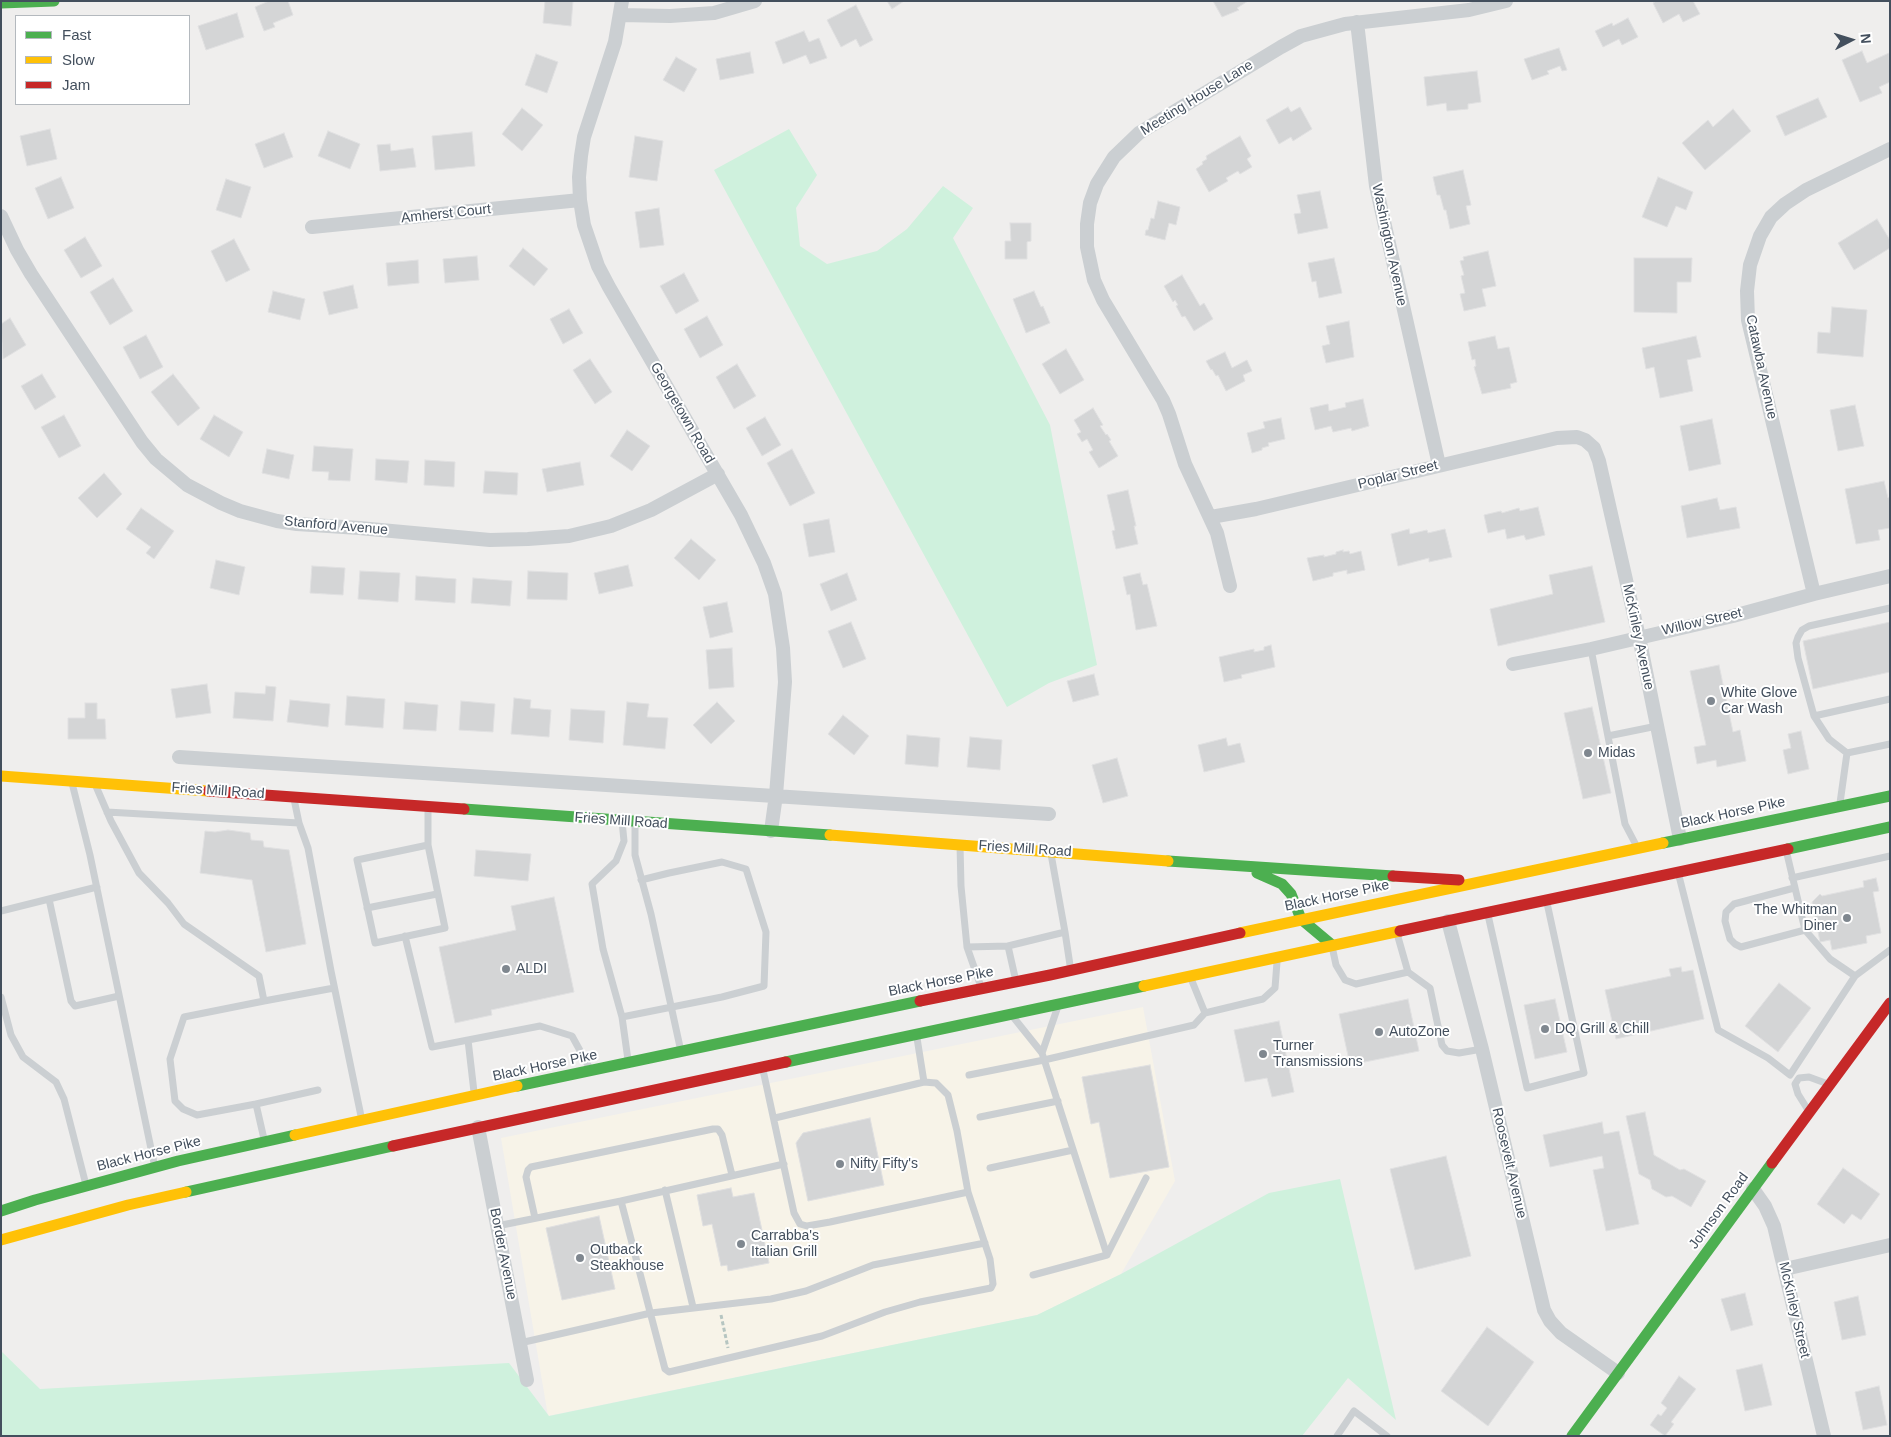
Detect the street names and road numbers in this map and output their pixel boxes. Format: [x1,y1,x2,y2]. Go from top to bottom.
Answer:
street label: Meeting House Lane [1138,57,1256,139]
street label: Washington Avenue [1368,182,1410,308]
street label: Amherst Court [400,201,492,227]
street label: Catawba Avenue [1742,313,1780,421]
street label: Georgetown Road [646,360,718,466]
street label: Poplar Street [1356,457,1440,493]
street label: Stanford Avenue [283,513,389,539]
street label: McKinley Avenue [1619,582,1657,692]
street label: Willow Street [1660,605,1744,639]
street label: Fries Mill Road [171,779,265,803]
street label: Black Horse Pike [1679,794,1787,832]
street label: Fries Mill Road [574,809,668,833]
street label: Fries Mill Road [978,837,1072,861]
street label: Black Horse Pike [1283,877,1391,915]
street label: Black Horse Pike [887,964,995,1000]
street label: Black Horse Pike [491,1047,599,1085]
street label: Roosevelt Avenue [1488,1106,1530,1220]
street label: Black Horse Pike [95,1133,203,1175]
street label: Johnson Road [1686,1170,1752,1252]
street label: Border Avenue [486,1207,520,1301]
street label: McKinley Street [1775,1260,1813,1360]

